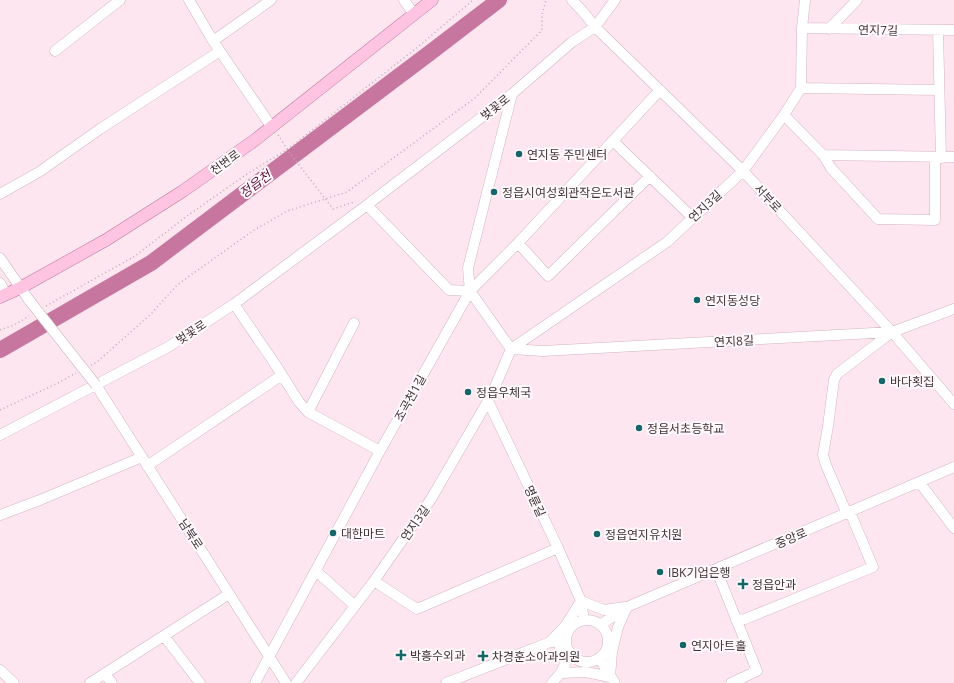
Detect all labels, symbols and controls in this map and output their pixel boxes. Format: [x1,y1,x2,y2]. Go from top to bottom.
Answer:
street label: 연지7길 [858,21,898,39]
street label: 벚꽃로 [477,90,513,124]
street label: 천변로 [207,145,243,179]
place label: 연지동 주민센터 [527,146,607,163]
marker: 연지동 주민센터 [514,149,524,159]
water label: 정읍천 [235,165,276,202]
street label: 서부로 [750,180,786,216]
place label: 정읍시여성회관작은도서관 [502,184,634,201]
street label: 연지3길 [685,186,725,226]
marker: 정읍시여성회관작은도서관 [489,187,499,197]
place label: 연지동성당 [705,292,760,309]
marker: 연지동성당 [692,295,702,305]
street label: 벚꽃로 [172,316,210,348]
street label: 연지8길 [714,331,754,351]
street label: 조곡천1길 [390,372,430,424]
place label: 바다횟집 [890,373,934,390]
marker: 바다횟집 [877,376,887,386]
place label: 정읍우체국 [476,384,531,401]
marker: 정읍우체국 [463,387,473,397]
place label: 정읍서초등학교 [647,420,724,437]
marker: 정읍서초등학교 [634,423,644,433]
street label: 명륜길 [520,482,550,520]
street label: 연지3길 [397,502,433,544]
street label: 남북로 [175,515,207,553]
street label: 중앙로 [772,524,810,552]
place label: 대한마트 [341,525,385,542]
place label: 정읍연지유치원 [605,526,682,543]
marker: 대한마트 [328,528,338,538]
marker: 정읍연지유치원 [592,529,602,539]
place label: IBK기업은행 [668,564,731,581]
marker: IBK기업은행 [655,567,665,577]
place label: 정읍안과 [752,576,796,593]
marker: 정읍안과 [737,578,749,590]
place label: 연지아트홀 [691,637,746,654]
marker: 연지아트홀 [678,640,688,650]
place label: 박흥수외과 [410,647,465,664]
place label: 차경훈소아과의원 [492,648,580,665]
marker: 박흥수외과 [395,649,407,661]
marker: 차경훈소아과의원 [477,650,489,662]

